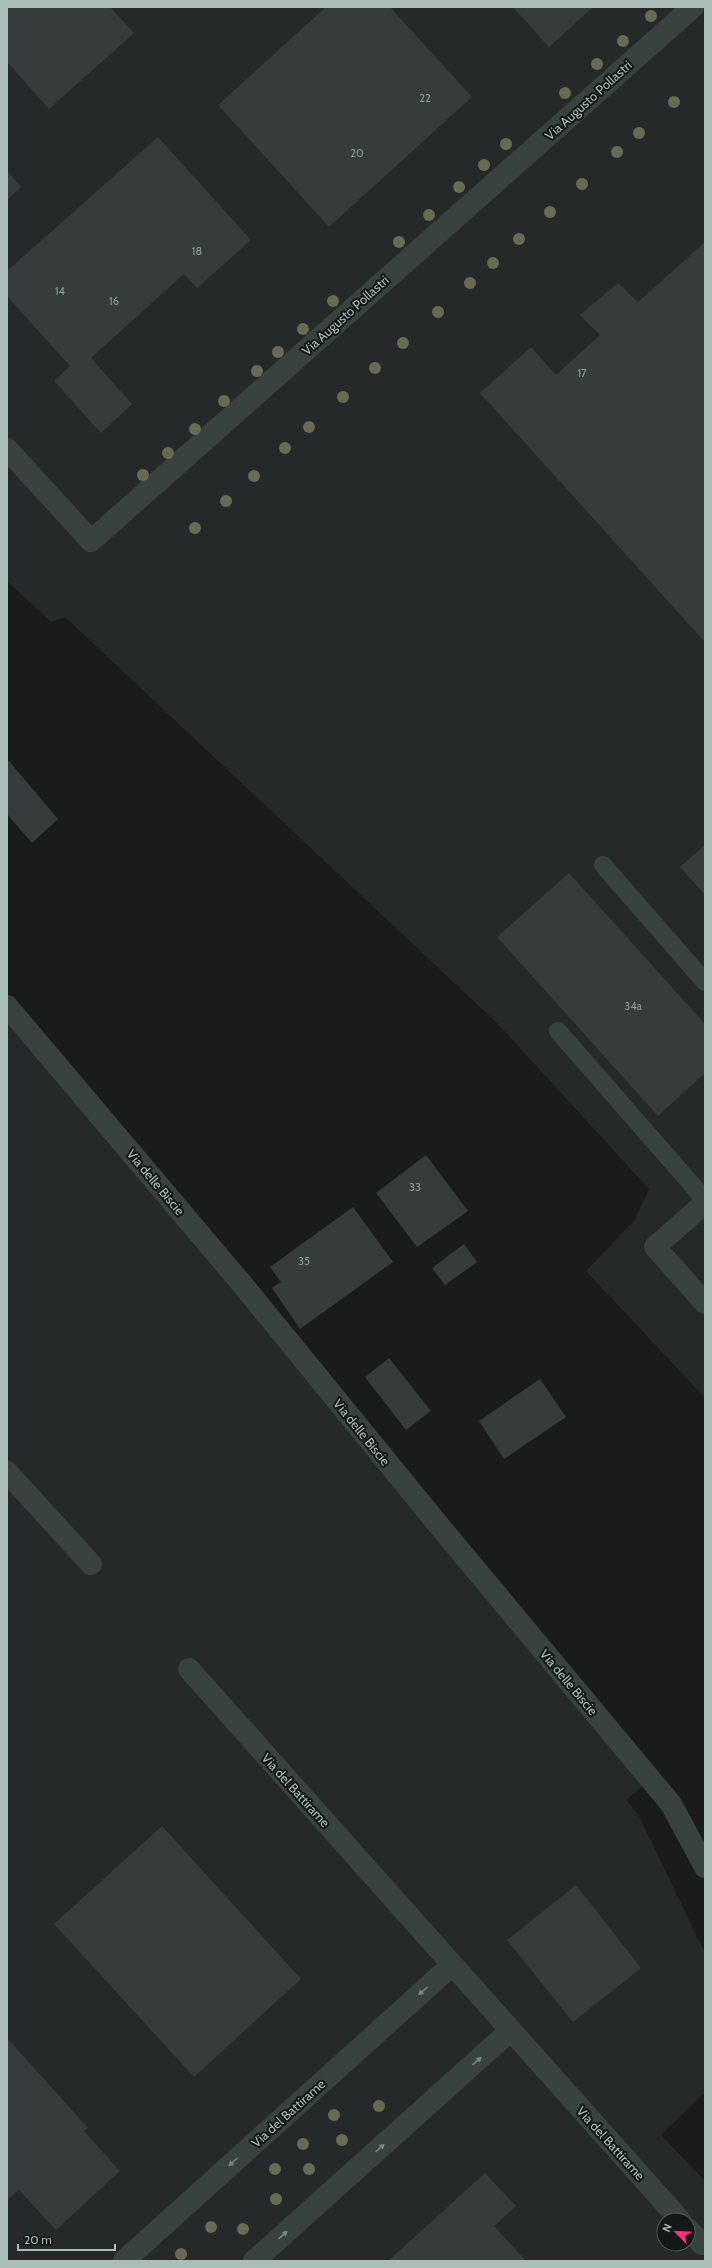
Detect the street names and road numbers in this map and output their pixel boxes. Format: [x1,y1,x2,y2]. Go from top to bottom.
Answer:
street label: Via Augusto Pollastri [541,57,635,143]
street label: Via Augusto Pollastri [298,272,392,358]
street label: Via delle Biscie [124,1146,188,1218]
street label: Via delle Biscie [330,1395,394,1469]
street label: Via delle Biscie [537,1646,601,1718]
street label: Via del Battirame [259,1750,334,1831]
street label: Via del Battirame [248,2075,329,2150]
street label: Via del Battirame [574,2103,649,2184]

